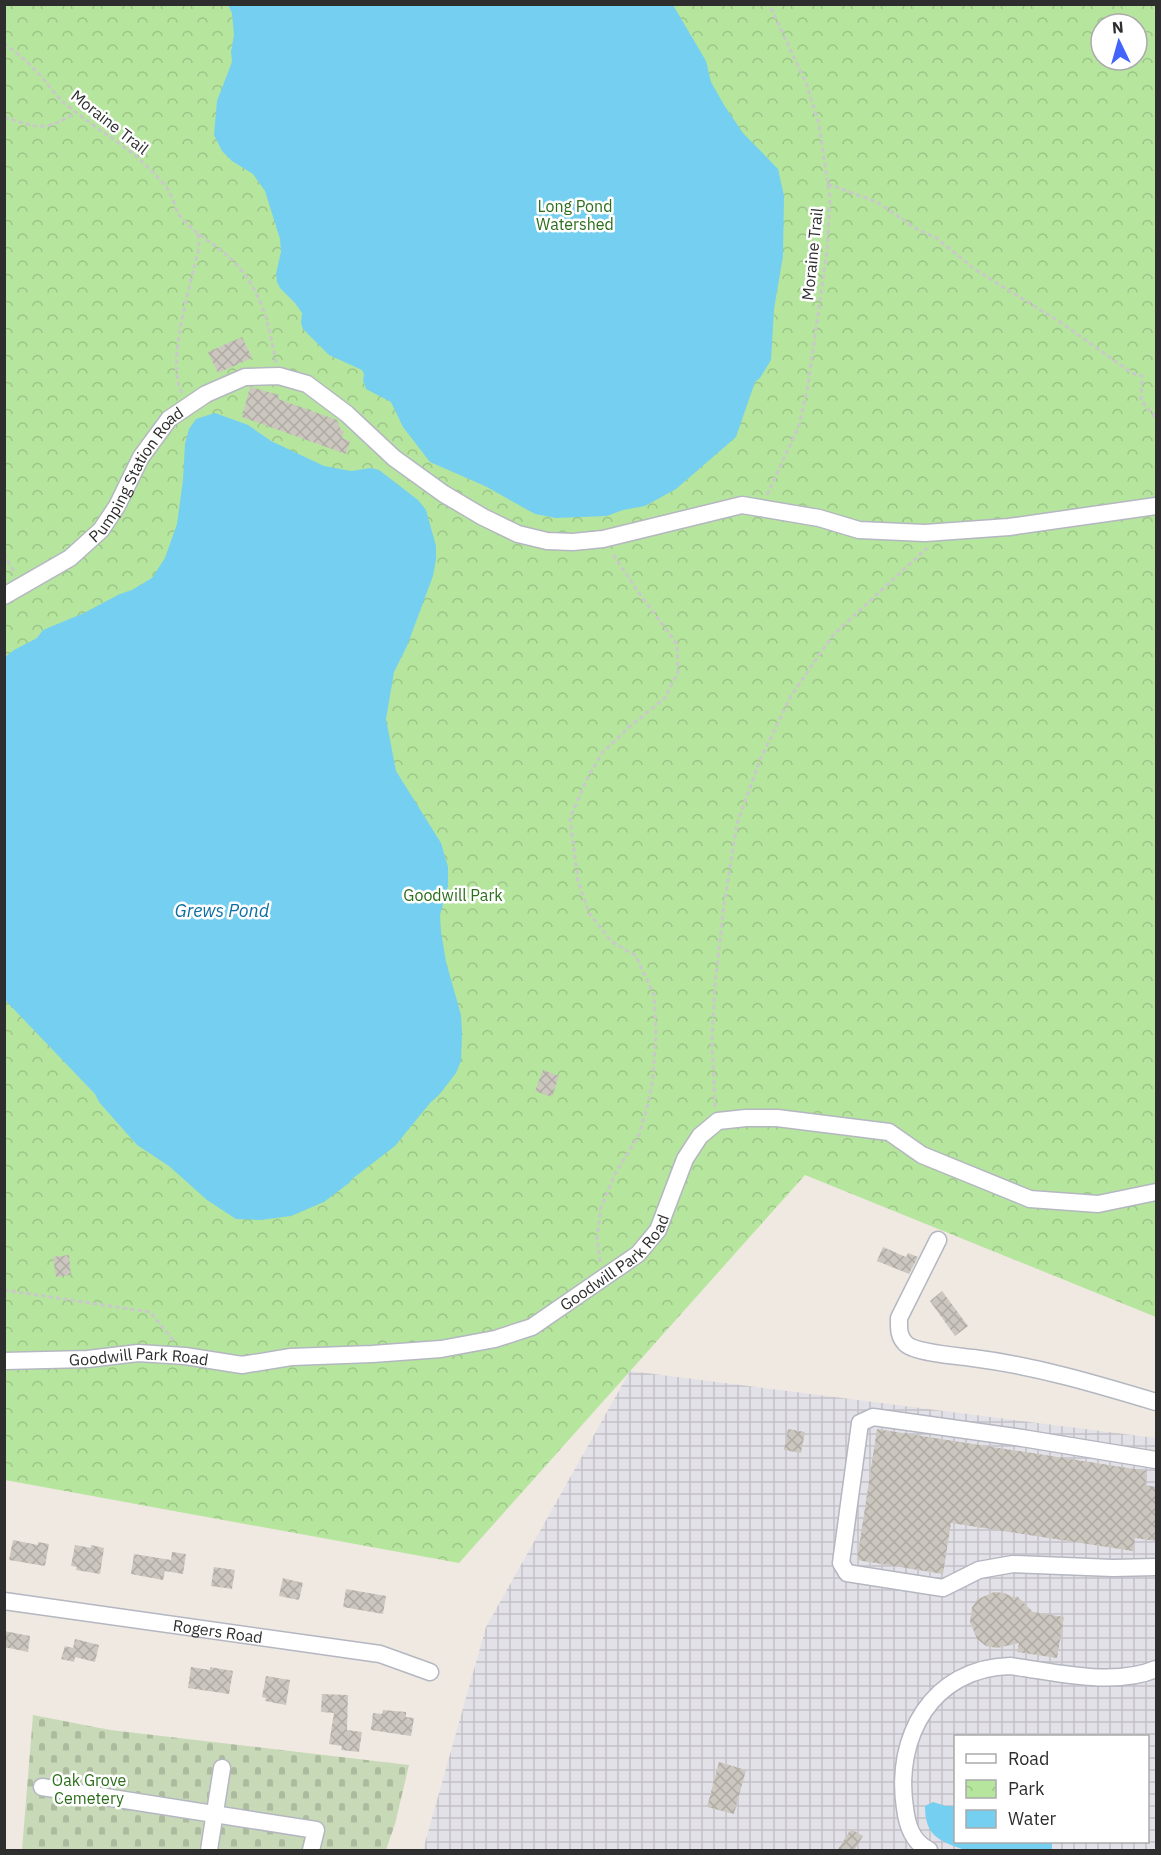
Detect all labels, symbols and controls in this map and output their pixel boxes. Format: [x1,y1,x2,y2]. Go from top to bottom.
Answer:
north arrow [1089,12,1149,72]
text: N [1111,17,1124,38]
street label: Moraine Trail [67,85,153,159]
park label: Long Pond Watershed [536,196,614,234]
street label: Moraine Trail [797,207,827,301]
street label: Pumping Station Road [84,402,187,546]
park label: Goodwill Park [403,885,503,905]
water label: Grews Pond [175,899,270,922]
street label: Goodwill Park Road [556,1211,673,1315]
street label: Goodwill Park Road [69,1343,210,1370]
street label: Rogers Road [172,1615,264,1647]
legend [954,1735,1149,1843]
text: Road [1008,1747,1049,1770]
park label: Oak Grove Cemetery [52,1770,126,1808]
text: Park [1008,1777,1045,1800]
text: Water [1008,1807,1057,1830]

